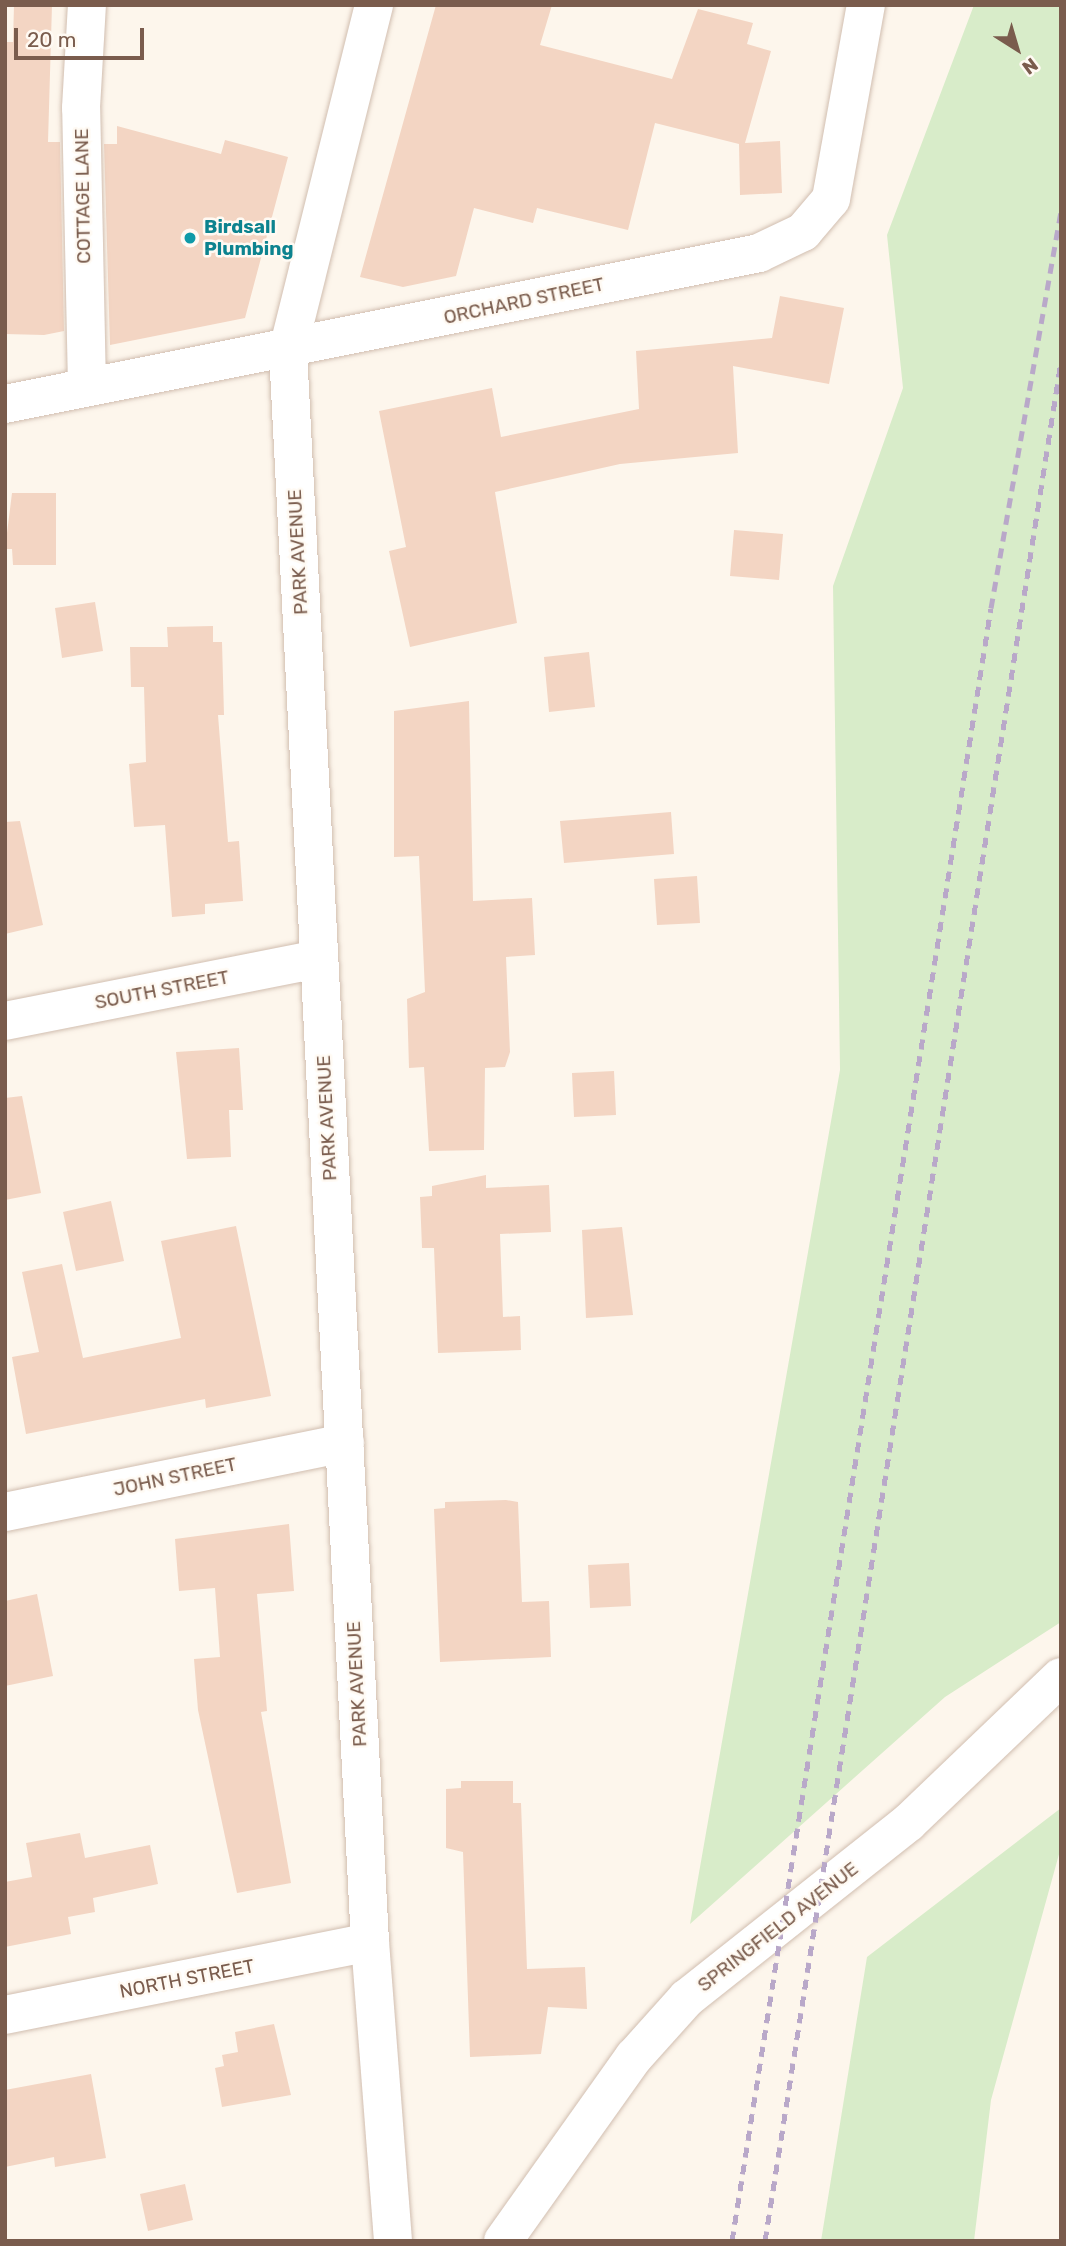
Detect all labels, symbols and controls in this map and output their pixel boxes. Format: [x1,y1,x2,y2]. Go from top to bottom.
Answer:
scale bar [18,14,147,58]
north arrow [982,14,1052,84]
text: 20 m [27,27,76,52]
text: N [1018,53,1042,79]
street label: COTTAGE LANE [70,128,96,264]
place label: Birdsall Plumbing [204,216,294,260]
marker: Birdsall Plumbing [182,230,198,246]
street label: ORCHARD STREET [442,273,606,329]
street label: PARK AVENUE [283,488,313,616]
street label: SOUTH STREET [93,966,231,1014]
street label: PARK AVENUE [312,1054,342,1182]
street label: JOHN STREET [111,1453,239,1501]
street label: PARK AVENUE [342,1620,372,1748]
street label: SPRINGFIELD AVENUE [693,1857,863,1997]
street label: NORTH STREET [118,1955,256,2003]

